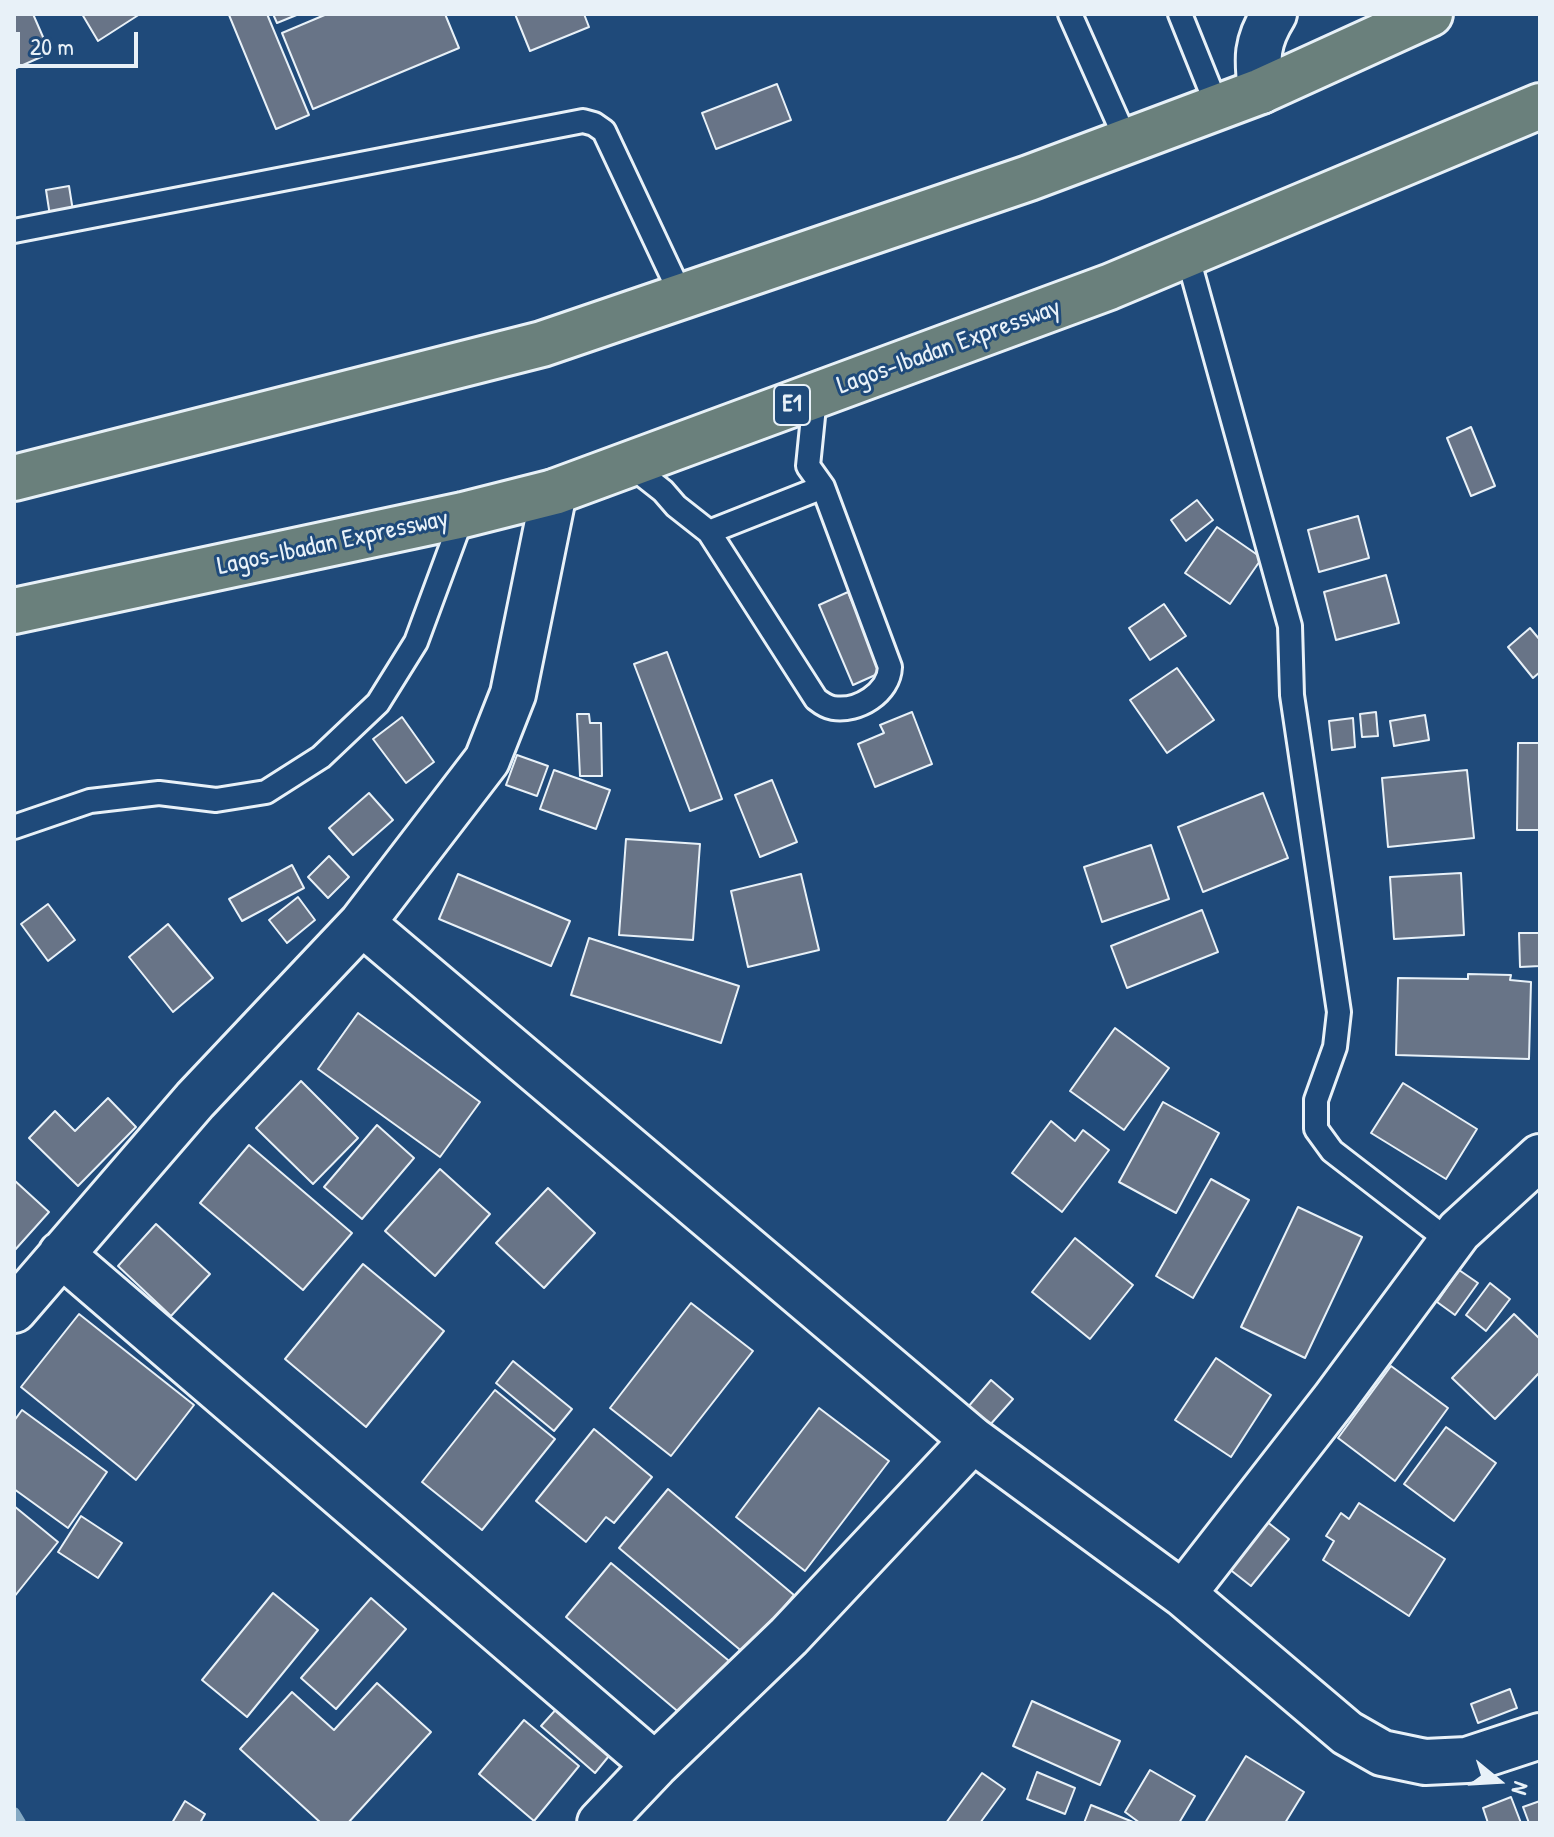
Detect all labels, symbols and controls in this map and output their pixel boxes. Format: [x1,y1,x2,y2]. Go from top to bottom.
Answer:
scale bar [20,16,142,66]
text: 20 m [30,30,74,62]
street label: Lagos-Ibadan Expressway [833,292,1065,402]
road number: E1 [774,385,810,425]
street label: Lagos-Ibadan Expressway [215,503,451,583]
north arrow [1458,1741,1538,1821]
text: N [1505,1778,1537,1799]

